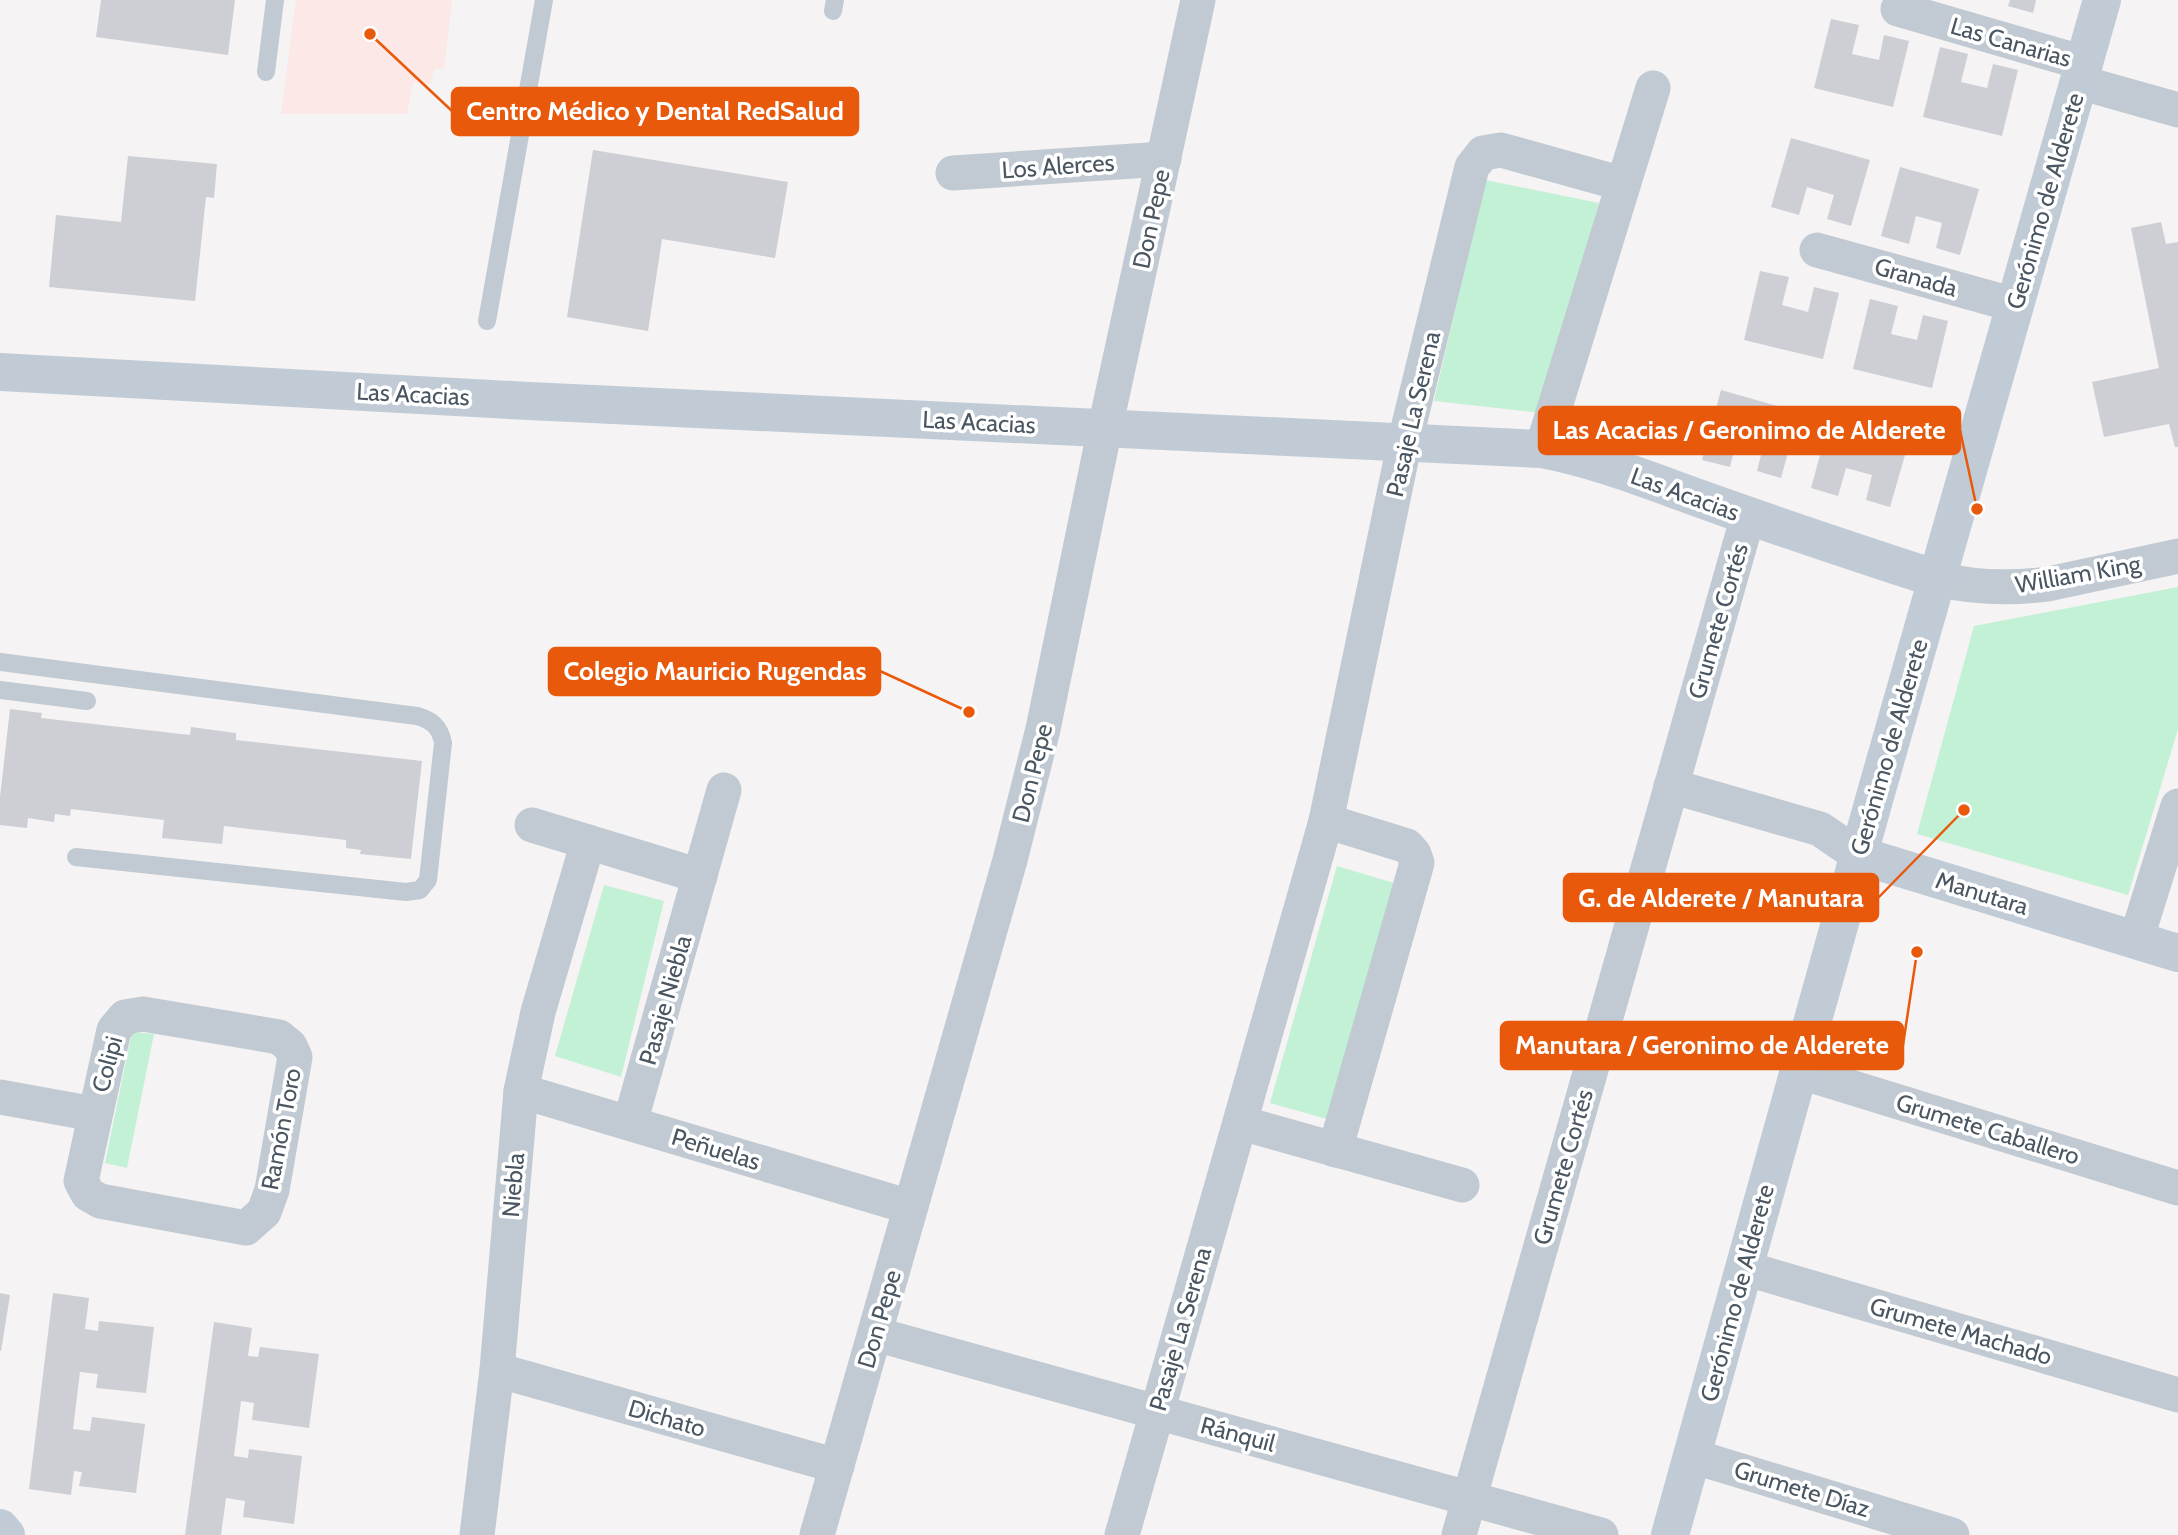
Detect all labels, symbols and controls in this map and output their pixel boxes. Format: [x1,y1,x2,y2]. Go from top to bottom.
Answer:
street label: Las Canarias [1947,11,2075,73]
callout: Centro Médico y Dental RedSalud [452,88,858,135]
street label: Gerónimo de Alderete [2000,90,2090,312]
text: Centro Médico y Dental RedSalud [466,95,844,127]
street label: Los Alerces [1001,148,1115,184]
street label: Don Pepe [1126,167,1176,271]
street label: Granada [1871,251,1961,303]
street label: Pasaje La Serena [1380,328,1446,500]
street label: Las Acacias [356,377,470,411]
street label: Las Acacias [922,405,1036,439]
callout: Las Acacias / Geronimo de Alderete [1539,407,1960,454]
text: Las Acacias / Geronimo de Alderete [1552,414,1946,446]
street label: Las Acacias [1627,461,1743,527]
street label: Grumete Cortés [1682,540,1754,702]
street label: William King [2013,549,2144,599]
street label: Gerónimo de Alderete [1844,636,1934,858]
callout: Colegio Mauricio Rugendas [549,648,880,695]
text: Colegio Mauricio Rugendas [563,655,867,687]
street label: Don Pepe [1006,721,1058,825]
street label: Manutara [1932,865,2032,921]
callout: G. de Alderete / Manutara [1564,874,1878,921]
text: G. de Alderete / Manutara [1578,882,1864,914]
street label: Pasaje Niebla [633,931,697,1068]
callout: Manutara / Geronimo de Alderete [1501,1022,1903,1069]
text: Manutara / Geronimo de Alderete [1515,1029,1889,1061]
street label: Colipi [86,1033,128,1095]
street label: Ramón Toro [255,1066,307,1192]
street label: Grumete Cortés [1527,1086,1599,1248]
street label: Grumete Caballero [1893,1087,2083,1171]
street label: Peñuelas [668,1122,764,1176]
street label: Niebla [496,1151,530,1218]
street label: Gerónimo de Alderete [1694,1181,1780,1405]
street label: Pasaje La Serena [1143,1243,1217,1414]
street label: Don Pepe [851,1267,907,1371]
street label: Grumete Machado [1867,1291,2055,1371]
street label: Dichato [625,1393,709,1443]
street label: Ránquil [1198,1410,1279,1458]
street label: Grumete Díaz [1731,1455,1873,1523]

